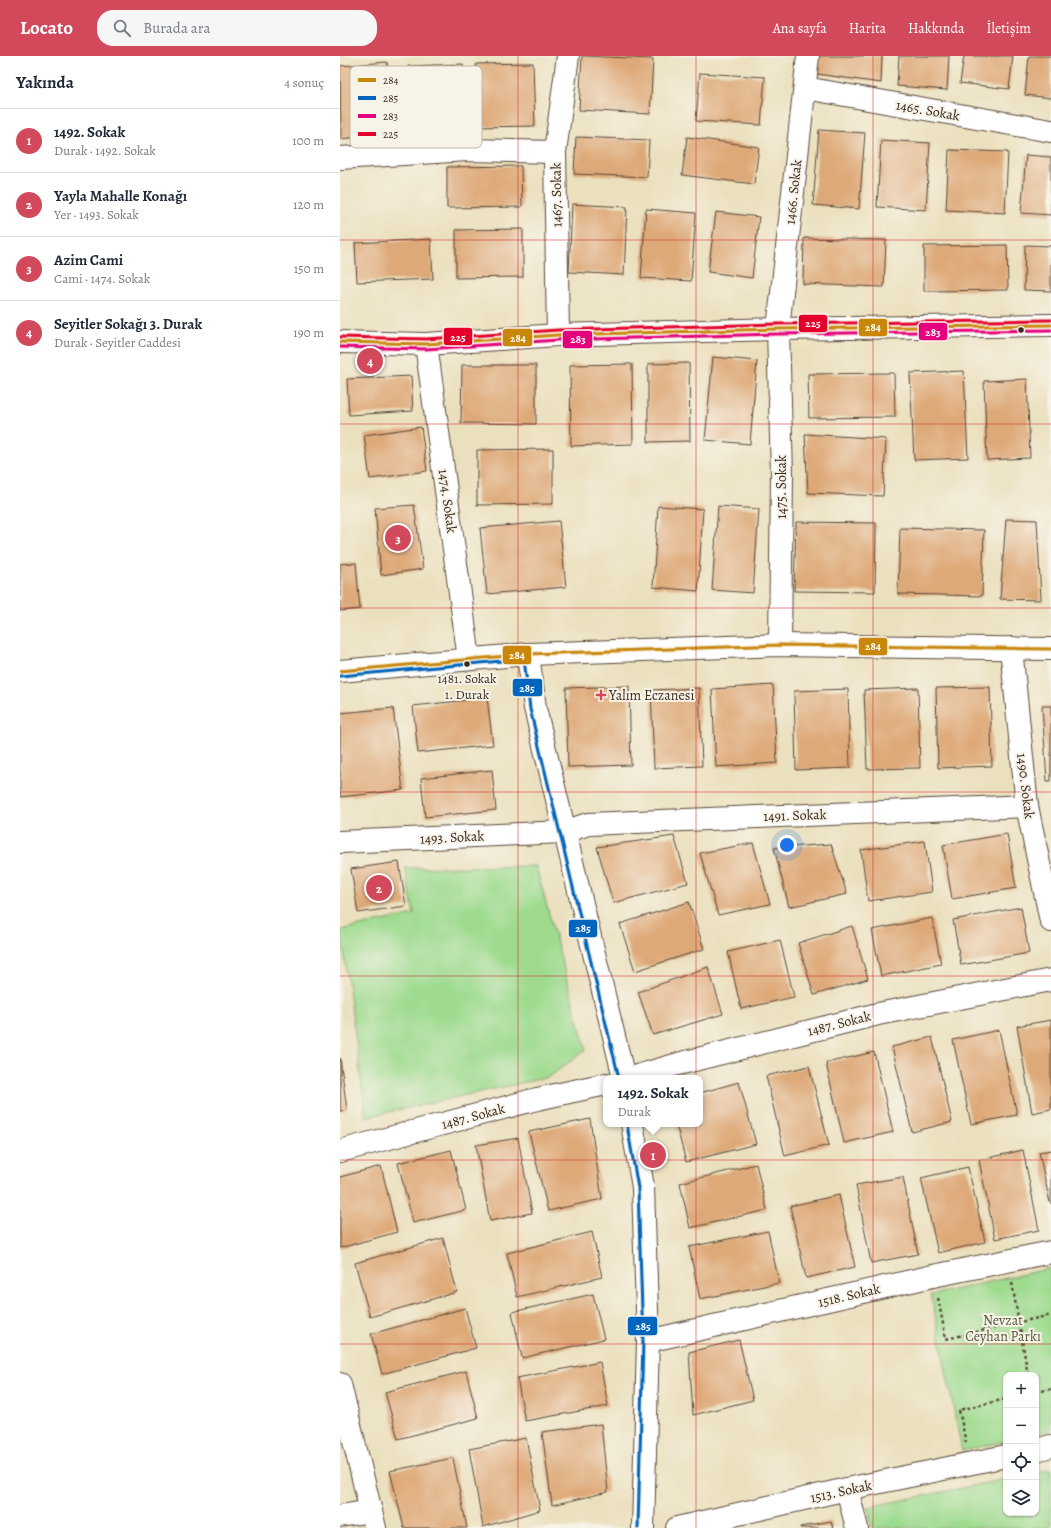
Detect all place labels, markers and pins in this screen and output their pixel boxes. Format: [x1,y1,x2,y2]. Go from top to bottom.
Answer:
unlabelled marker [1016,325,1026,335]
pin: 4 [357,346,383,376]
pin: 3 [385,523,411,553]
marker: 1481. Sokak 1. Durak [462,659,472,669]
place label: 1481. Sokak 1. Durak [437,670,497,703]
place label: Yalım Eczanesi [608,686,694,705]
marker: Yalım Eczanesi [596,690,606,700]
pin: 2 [366,873,392,903]
pin: 1 [640,1140,666,1170]

